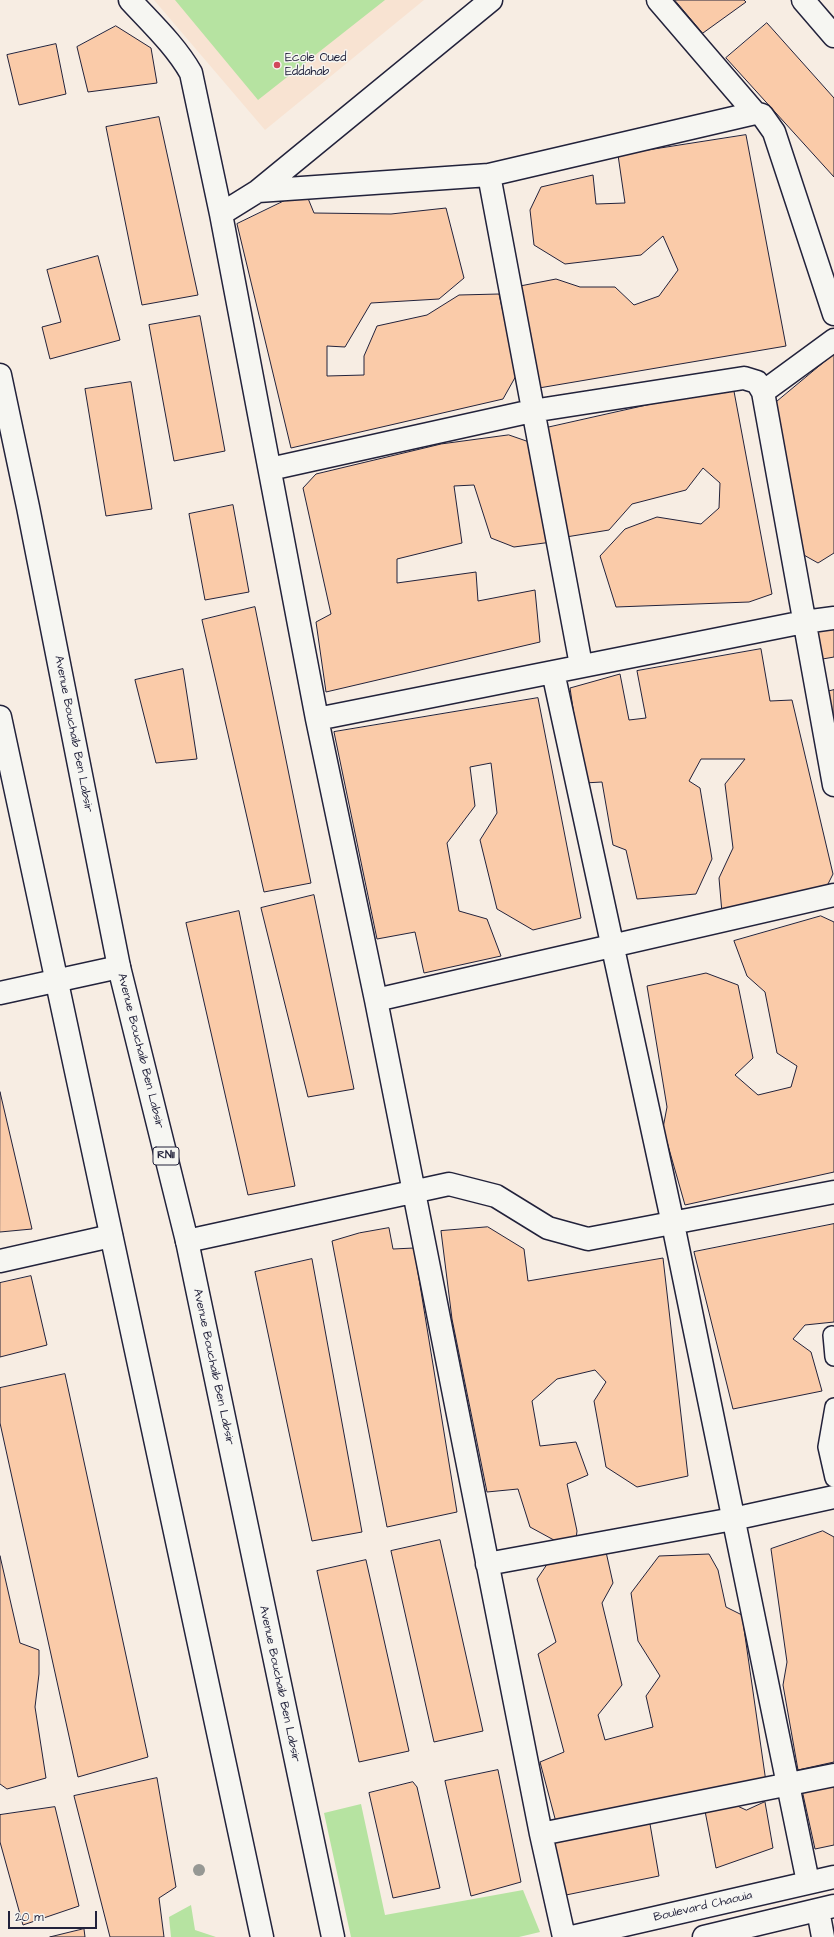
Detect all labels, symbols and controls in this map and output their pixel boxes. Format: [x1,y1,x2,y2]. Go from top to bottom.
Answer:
place label: Ecole Oued Eddahab [285,51,346,79]
marker: Ecole Oued Eddahab [272,60,282,70]
street label: Avenue Bouchaib Ben Labsir [51,654,95,814]
street label: Avenue Bouchaib Ben Labsir [114,972,166,1130]
road number: RN11 [153,1147,179,1165]
street label: Avenue Bouchaib Ben Labsir [189,1287,237,1447]
street label: Avenue Bouchaib Ben Labsir [255,1604,303,1764]
street label: Boulevard Chaouia [652,1889,754,1925]
scale bar [10,1903,99,1929]
text: 20 m [15,1909,44,1926]

